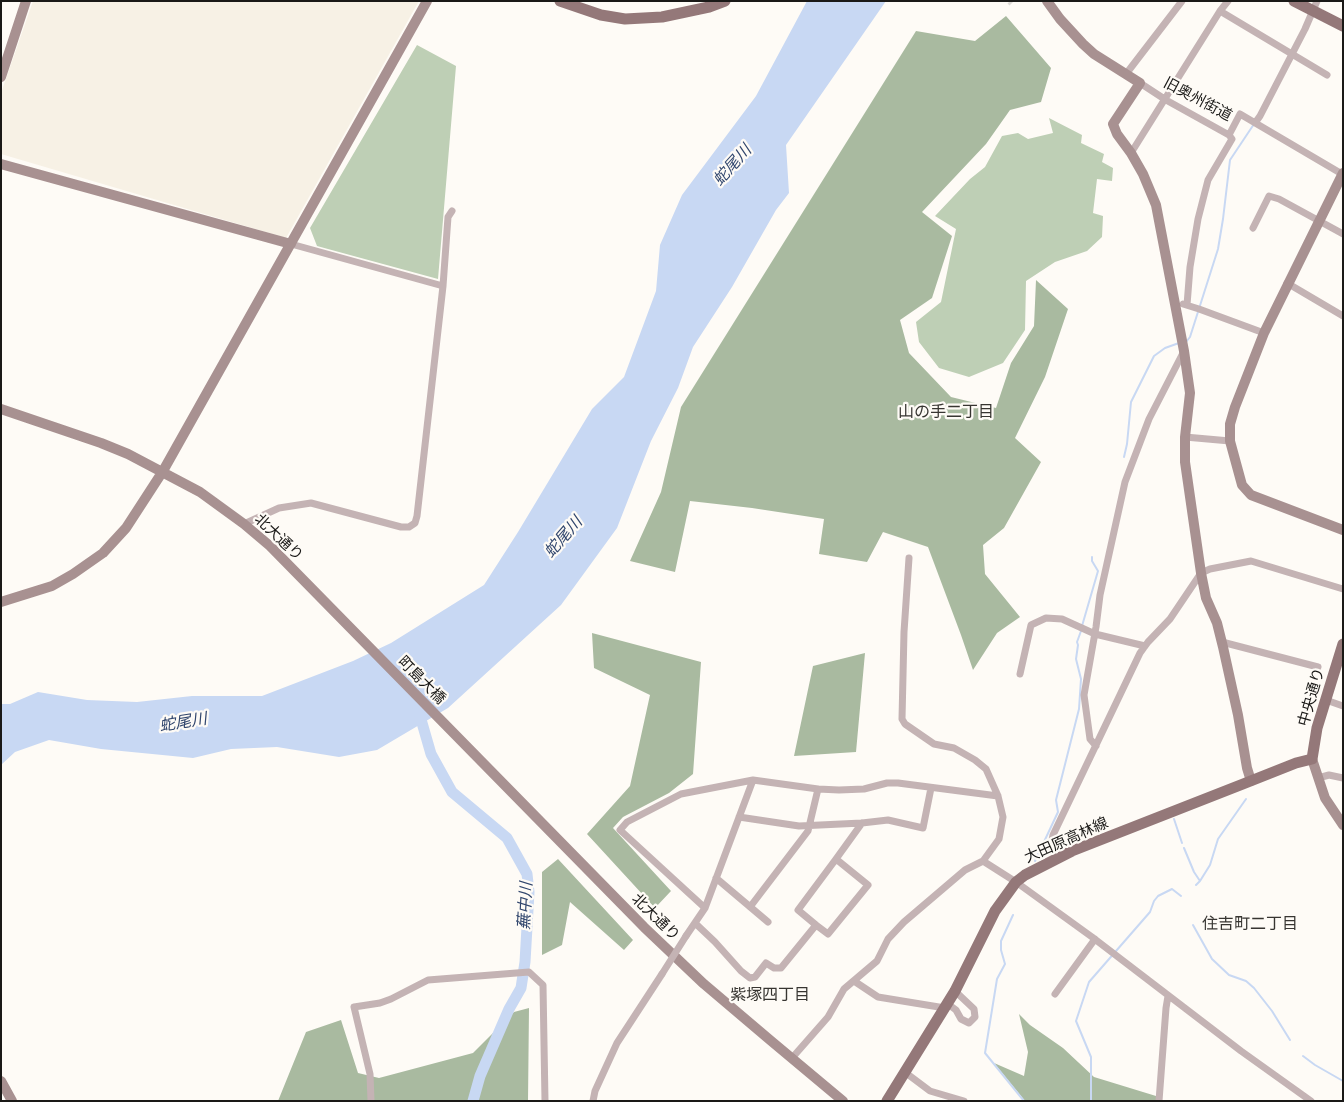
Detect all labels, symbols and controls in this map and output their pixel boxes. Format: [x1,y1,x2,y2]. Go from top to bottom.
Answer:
street label: 旧奥州街道 [1161,73,1235,125]
water label: 蛇尾川 [709,141,755,189]
district label: 山の手二丁目 [898,402,994,422]
street label: 北大通り [251,510,307,564]
water label: 蛇尾川 [540,513,586,561]
street label: 町島大橋 [394,652,450,708]
street label: 中央通り [1294,666,1328,728]
water label: 蛇尾川 [158,709,208,735]
street label: 大田原高林線 [1021,813,1111,867]
water label: 蕪中川 [514,882,536,930]
street label: 北大通り [628,890,684,944]
district label: 住吉町二丁目 [1202,914,1298,934]
district label: 紫塚四丁目 [730,985,810,1005]

